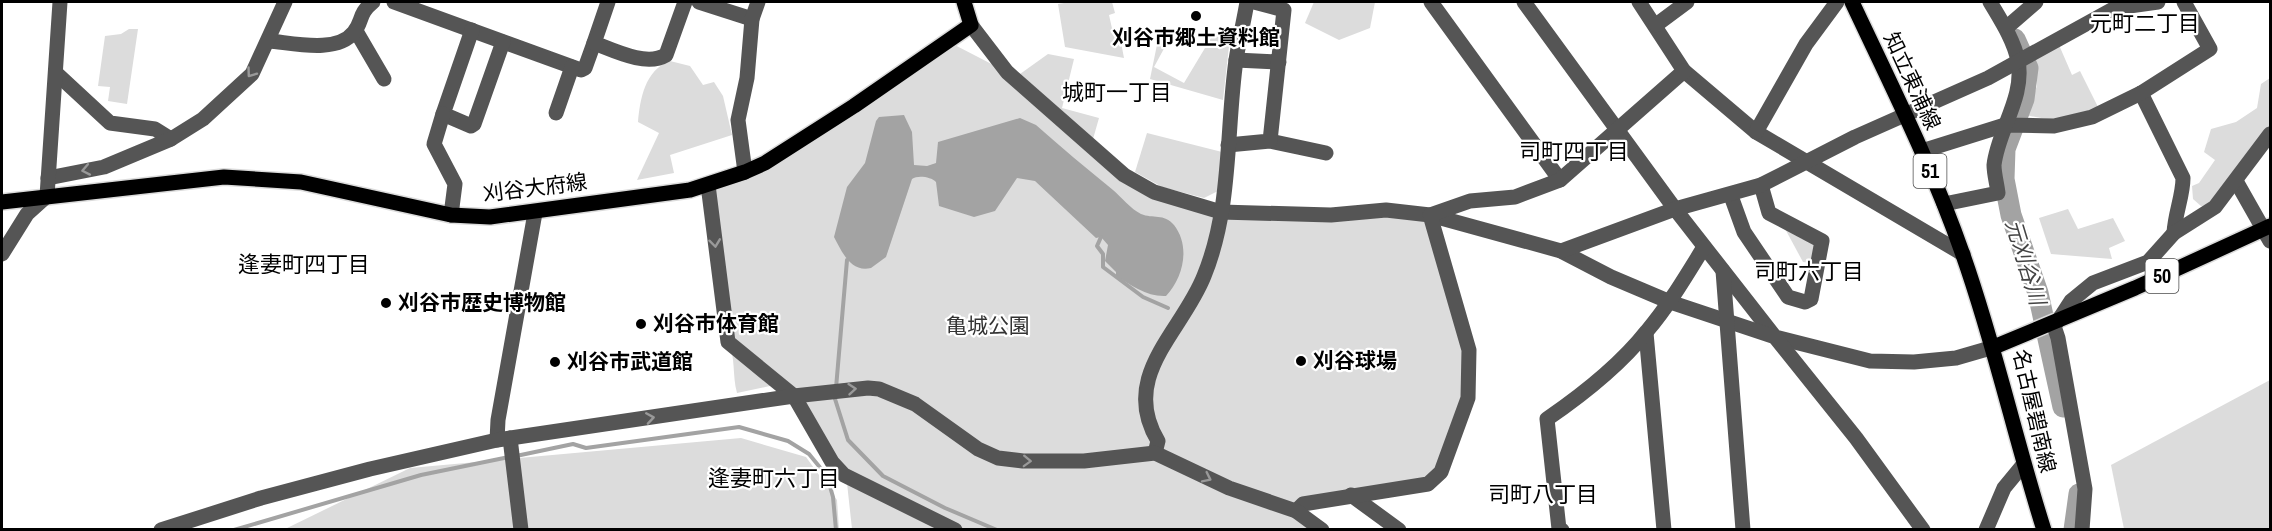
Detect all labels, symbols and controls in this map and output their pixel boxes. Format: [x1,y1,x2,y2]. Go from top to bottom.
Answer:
district label: 元町二丁目 [2090,8,2200,38]
marker: 刈谷市郷土資料館 [1189,9,1203,23]
place label: 刈谷市郷土資料館 [1112,23,1280,52]
street label: 知立東浦線 [1877,27,1948,134]
one-way arrow [247,66,258,77]
district label: 城町一丁目 [1062,77,1172,107]
district label: 司町四丁目 [1519,136,1629,166]
road number: 51 [1914,154,1946,188]
one-way arrow [81,163,91,176]
street label: 刈谷大府線 [481,167,589,208]
water label: 元刈谷川 [1999,216,2054,310]
one-way arrow [709,238,721,248]
district label: 逢妻町四丁目 [238,249,370,279]
district label: 司町六丁目 [1754,256,1864,286]
road number: 50 [2146,259,2178,293]
place label: 刈谷市歴史博物館 [398,288,566,317]
marker: 刈谷市歴史博物館 [379,296,393,310]
place label: 刈谷市体育館 [653,309,779,338]
park label: 亀城公園 [946,311,1030,340]
marker: 刈谷市体育館 [634,317,648,331]
place label: 刈谷球場 [1313,346,1397,375]
street label: 名古屋碧南線 [2006,346,2063,476]
place label: 刈谷市武道館 [567,347,693,376]
marker: 刈谷球場 [1294,354,1308,368]
marker: 刈谷市武道館 [548,355,562,369]
one-way arrow [847,383,856,396]
one-way arrow [645,412,654,424]
one-way arrow [1023,454,1032,467]
district label: 逢妻町六丁目 [708,463,840,493]
one-way arrow [1201,471,1212,482]
district label: 司町八丁目 [1488,479,1598,509]

